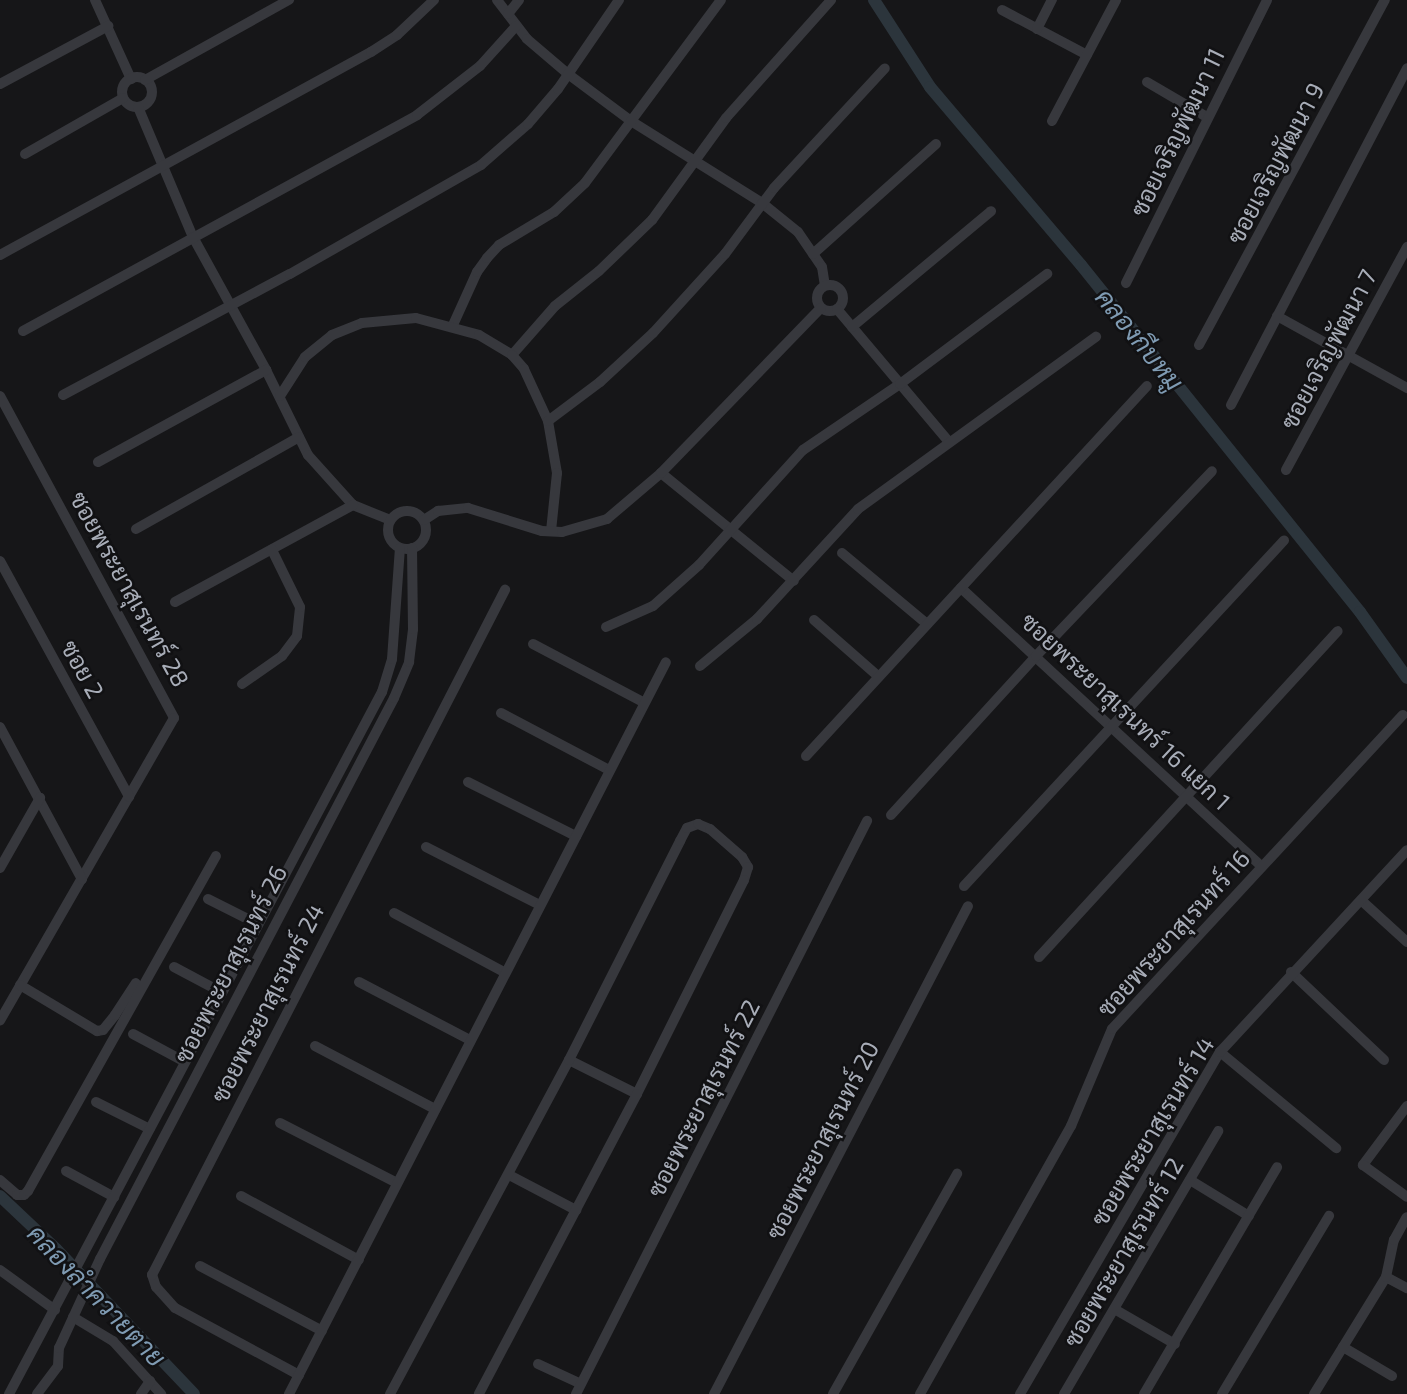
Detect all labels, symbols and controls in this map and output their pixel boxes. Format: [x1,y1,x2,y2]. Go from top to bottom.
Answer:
street label: ซอยเจริญพัฒนา 11 [1124,43,1230,221]
street label: ซอยเจริญพัฒนา 9 [1220,78,1330,248]
street label: ซอยเจริญพัฒนา 7 [1274,264,1382,434]
water label: คลองกีบหมู [1089,282,1191,396]
street label: ซอยพระยาสุเรนทร์ 28 [64,486,196,692]
street label: ซอยพระยาสุเรนทร์ 16 แยก 1 [1015,606,1237,816]
street label: ซอย 2 [56,635,110,703]
street label: ซอยพระยาสุเรนทร์ 16 [1091,844,1255,1022]
street label: ซอยพระยาสุเรนทร์ 26 [168,860,292,1068]
street label: ซอยพระยาสุเรนทร์ 24 [204,899,330,1107]
street label: ซอยพระยาสุเรนทร์ 22 [641,994,765,1202]
street label: ซอยพระยาสุเรนทร์ 14 [1084,1031,1220,1231]
street label: ซอยพระยาสุเรนทร์ 20 [760,1036,884,1244]
street label: ซอยพระยาสุเรนทร์ 12 [1057,1152,1189,1352]
water label: คลองลำควายตาย [21,1218,173,1372]

